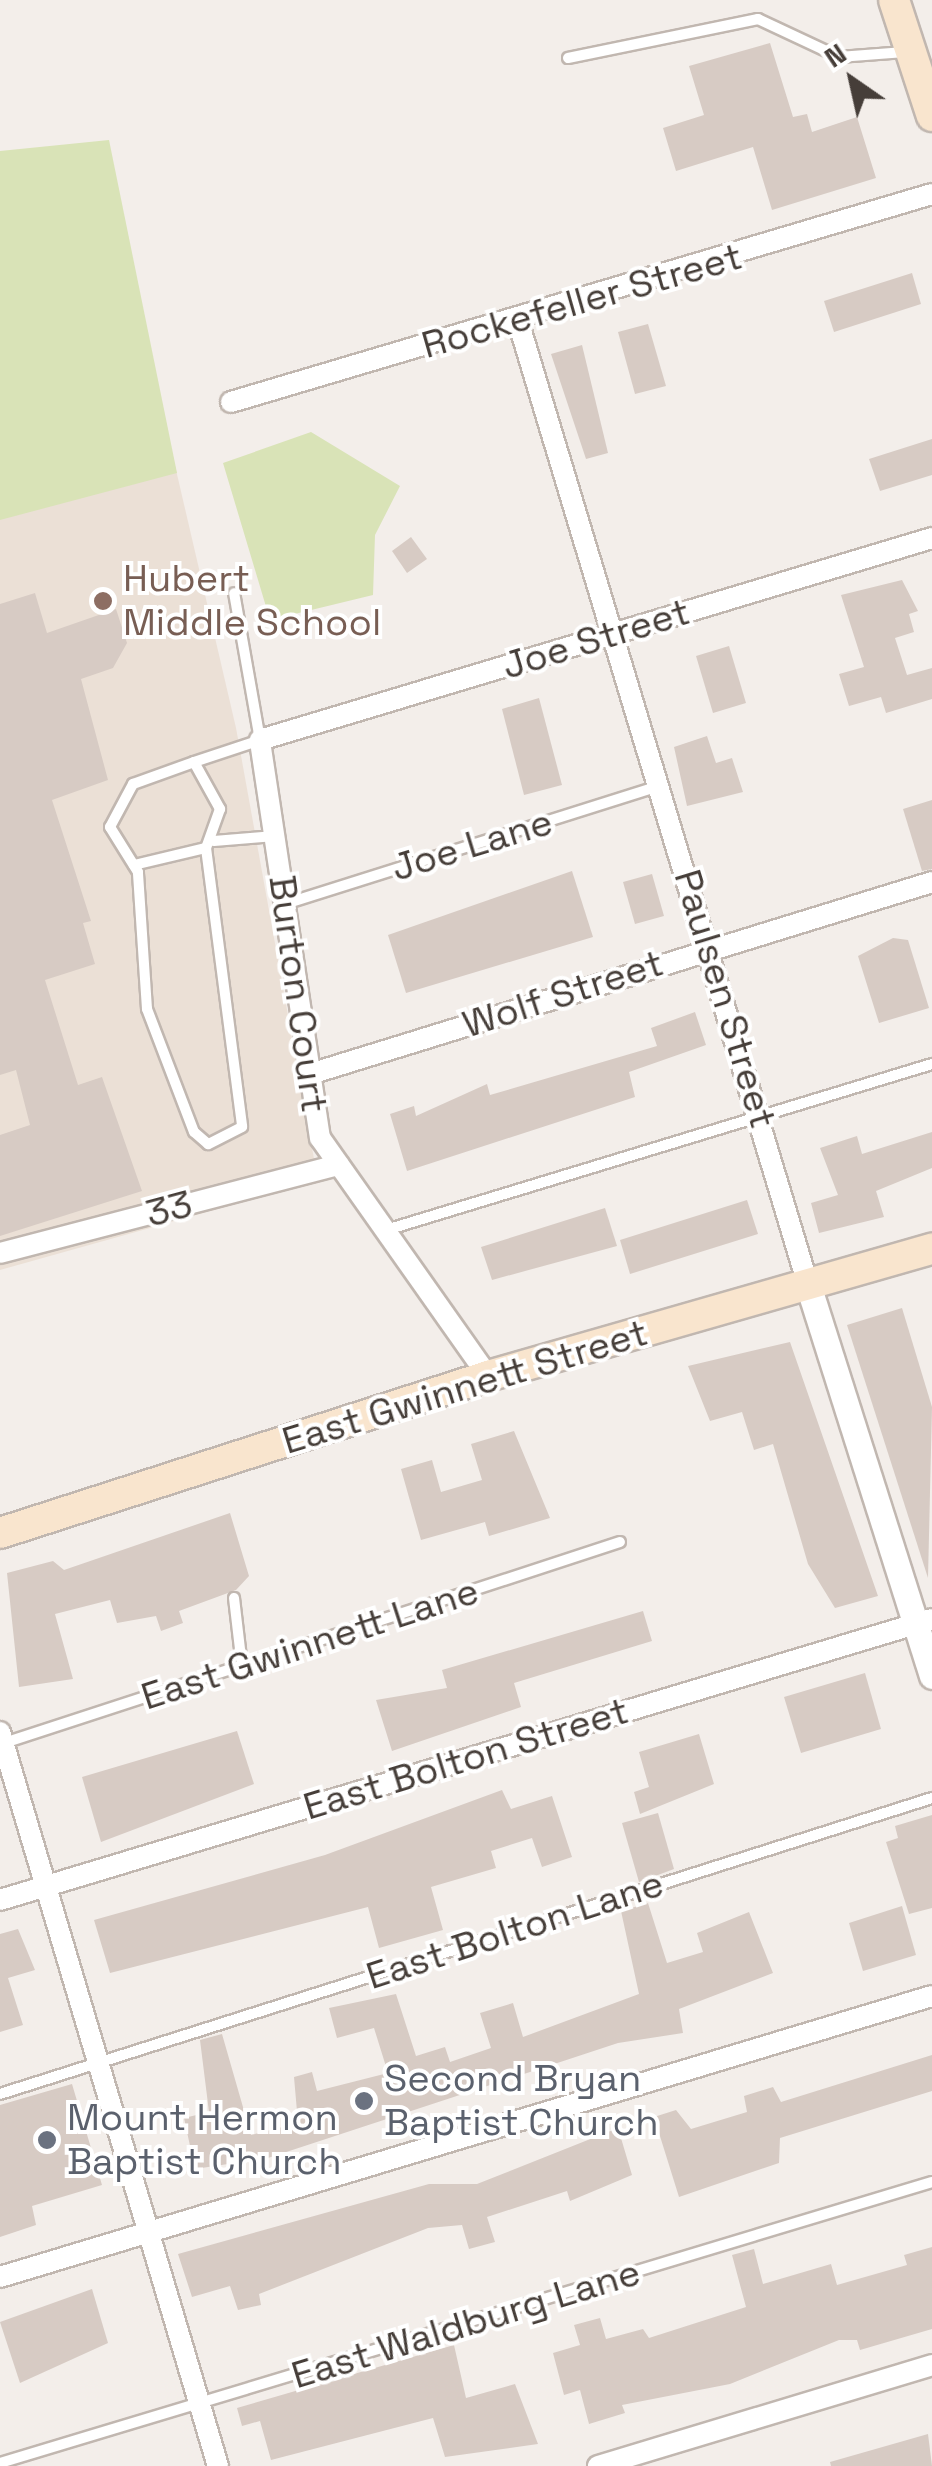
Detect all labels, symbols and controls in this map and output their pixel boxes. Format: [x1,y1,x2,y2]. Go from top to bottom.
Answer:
north arrow [802,30,902,130]
text: N [817,35,853,75]
street label: Rockefeller Street [417,233,747,369]
place label: Hubert Middle School [123,556,381,646]
street label: Joe Street [497,589,695,689]
marker: Hubert Middle School [92,590,114,612]
street label: Joe Lane [386,799,558,891]
street label: Paulsen Street [664,864,786,1134]
street label: Burton Court [259,872,337,1116]
street label: Wolf Street [457,940,669,1048]
street label: 33 [141,1181,197,1237]
street label: East Gwinnett Street [277,1310,653,1464]
street label: East Gwinnett Lane [136,1568,484,1720]
street label: East Bolton Street [298,1688,634,1830]
street label: East Bolton Lane [361,1860,669,2000]
place label: Second Bryan Baptist Church [384,2056,659,2146]
marker: Second Bryan Baptist Church [353,2090,375,2112]
place label: Mount Hermon Baptist Church [67,2095,342,2184]
marker: Mount Hermon Baptist Church [36,2129,58,2151]
street label: East Waldburg Lane [286,2249,646,2399]

